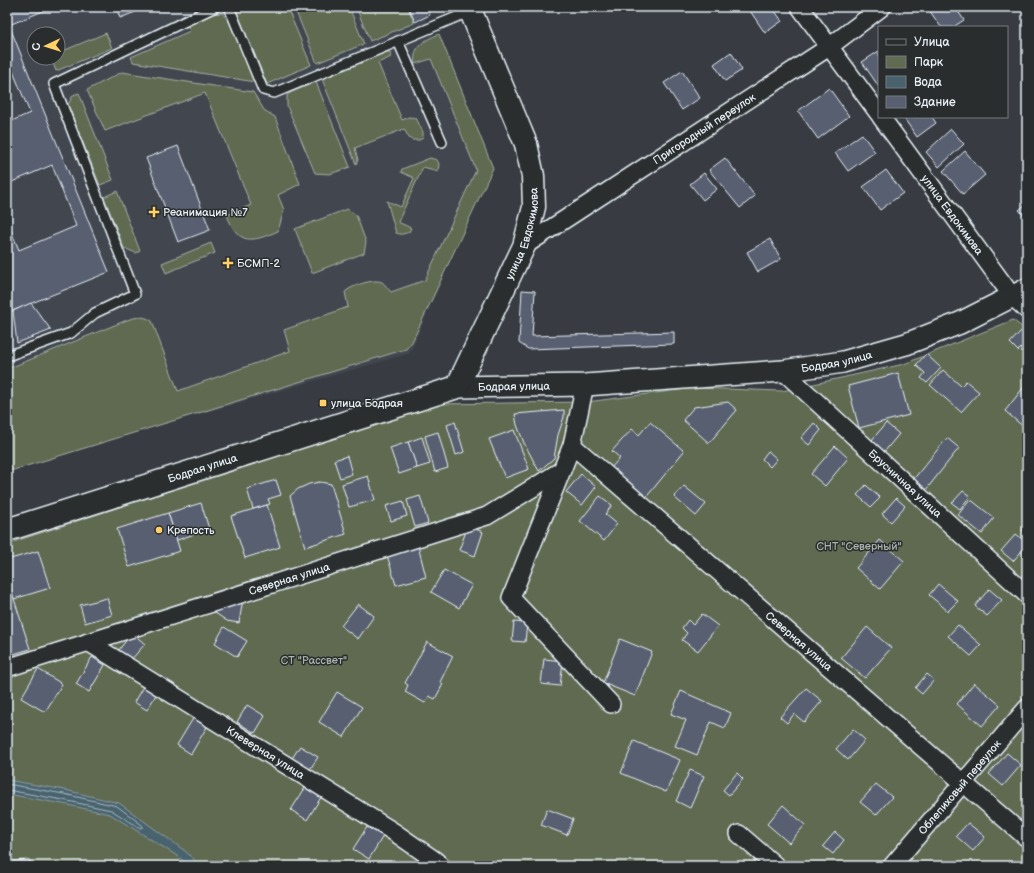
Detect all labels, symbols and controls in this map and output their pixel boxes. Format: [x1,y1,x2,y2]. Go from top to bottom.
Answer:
north arrow [26,26,66,66]
legend [878,26,1008,118]
text: Улица [914,35,950,50]
text: С [30,42,43,51]
text: Парк [914,55,944,70]
text: Вода [914,75,942,90]
street label: Пригородный переулок [651,91,758,167]
text: Здание [914,95,956,110]
street label: улица Евдокимова [918,172,986,258]
street label: улица Евдокимова [503,187,541,282]
marker: Реанимация №7 [148,206,160,218]
place label: Реанимация №7 [163,206,248,219]
marker: БСМП-2 [222,257,234,269]
place label: БСМП-2 [237,257,281,270]
street label: Бодрая улица [800,348,874,375]
street label: Бодрая улица [478,380,551,394]
place label: улица Бодрая [331,397,403,410]
marker: улица Бодрая [318,398,328,408]
street label: Брусничная улица [866,447,945,521]
street label: Бодрая улица [166,451,239,485]
place label: Крепость [167,524,215,537]
marker: Крепость [154,525,164,535]
park label: СНТ "Северный" [816,540,902,553]
street label: Северная улица [247,560,332,598]
street label: Северная улица [763,609,835,674]
park label: СТ "Рассвет" [281,654,347,667]
street label: Клеверная улица [224,723,307,782]
street label: Облепиховый переулок [916,737,1004,837]

